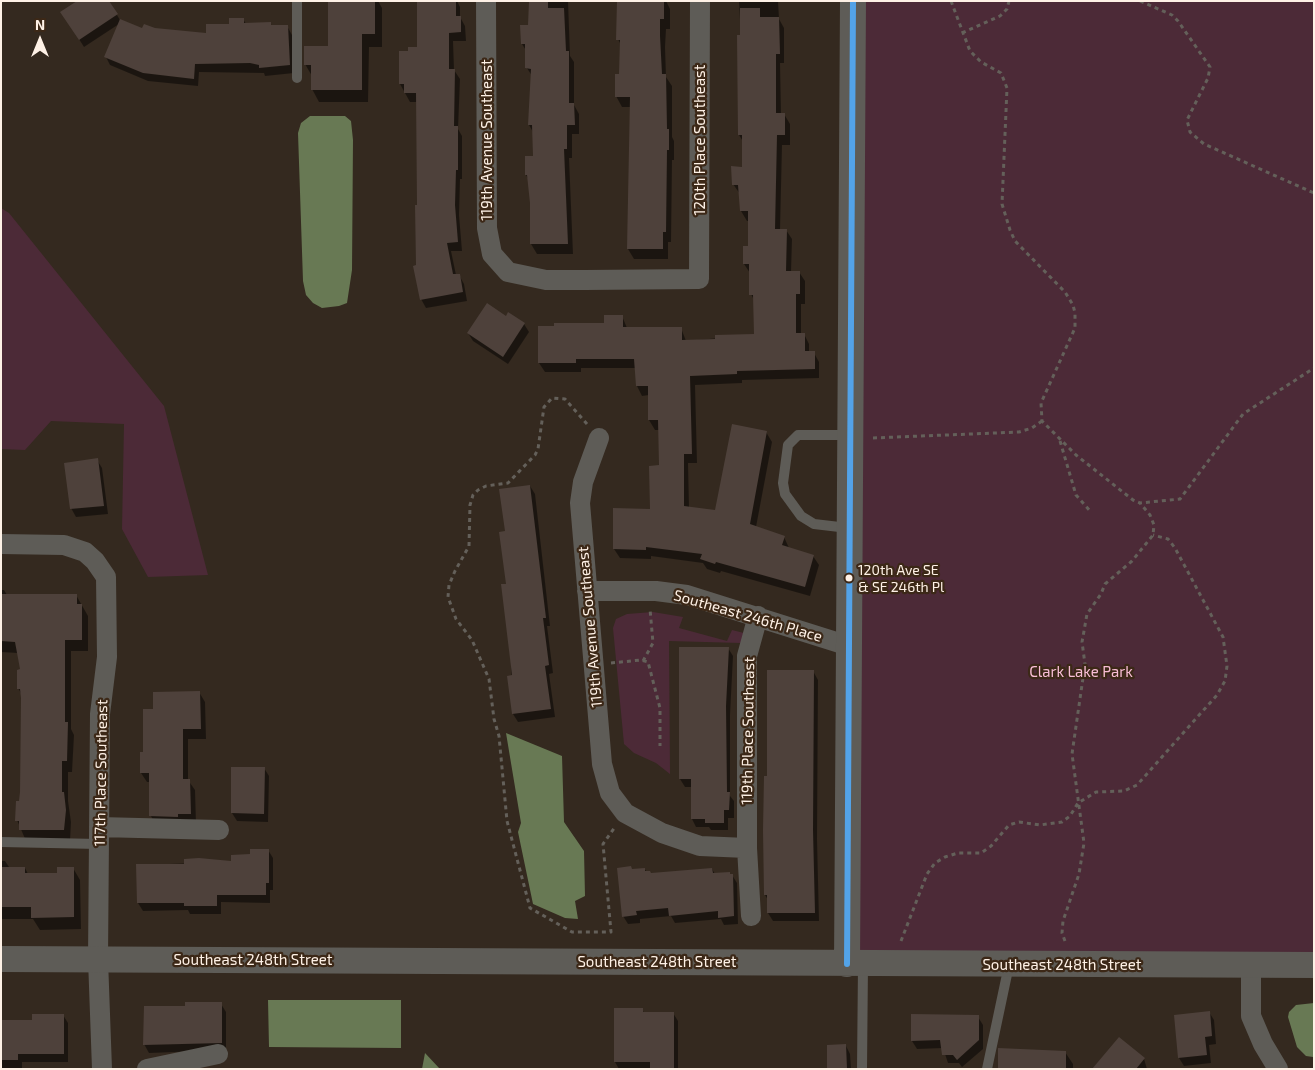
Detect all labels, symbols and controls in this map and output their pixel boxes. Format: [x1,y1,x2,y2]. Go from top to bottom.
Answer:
north arrow [15,15,65,65]
text: N [35,16,45,33]
street label: 119th Avenue Southeast [478,59,496,221]
street label: 120th Place Southeast [691,65,709,215]
street label: 119th Avenue Southeast [574,546,606,708]
place label: 120th Ave SE & SE 246th Pl [858,562,944,594]
marker: 120th Ave SE & SE 246th Pl [844,573,854,583]
street label: Southeast 246th Place [672,586,824,646]
street label: 119th Place Southeast [738,657,758,805]
park label: Clark Lake Park [1029,663,1133,681]
street label: 117th Place Southeast [91,699,111,847]
street label: Southeast 248th Street [173,951,333,969]
street label: Southeast 248th Street [577,953,737,971]
street label: Southeast 248th Street [982,956,1142,974]

